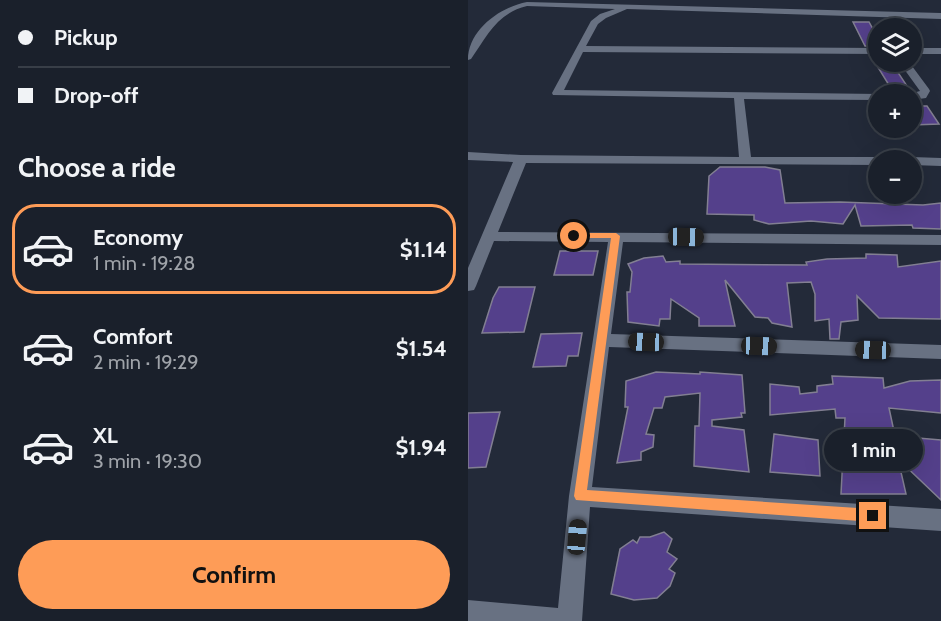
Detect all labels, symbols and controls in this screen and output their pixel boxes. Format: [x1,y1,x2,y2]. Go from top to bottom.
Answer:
map controls [868,18,922,204]
button: layers [868,18,922,72]
text: Pickup [54,24,118,51]
text: Drop-off [54,82,138,109]
button: + [868,84,922,138]
button: − [868,150,922,204]
text: Choose a ride [18,151,176,184]
icon: car [21,222,75,276]
route start [560,222,587,249]
text: Economy [93,224,183,251]
car [668,228,704,246]
text: $1.14 [400,236,447,263]
text: 1 min · 19:28 [93,251,195,275]
icon: car [21,321,75,375]
text: Comfort [93,323,172,350]
car [628,332,664,352]
text: $1.54 [396,335,447,362]
car [741,336,777,356]
car [855,340,891,360]
text: 2 min · 19:29 [93,350,199,374]
icon: car [21,420,75,474]
text: XL [93,422,118,449]
callout: 1 min [824,429,922,471]
text: $1.94 [396,434,447,461]
text: 1 min [851,438,896,462]
text: 3 min · 19:30 [93,449,202,473]
route end [859,502,886,529]
car [566,518,588,556]
button: Confirm [18,540,450,609]

